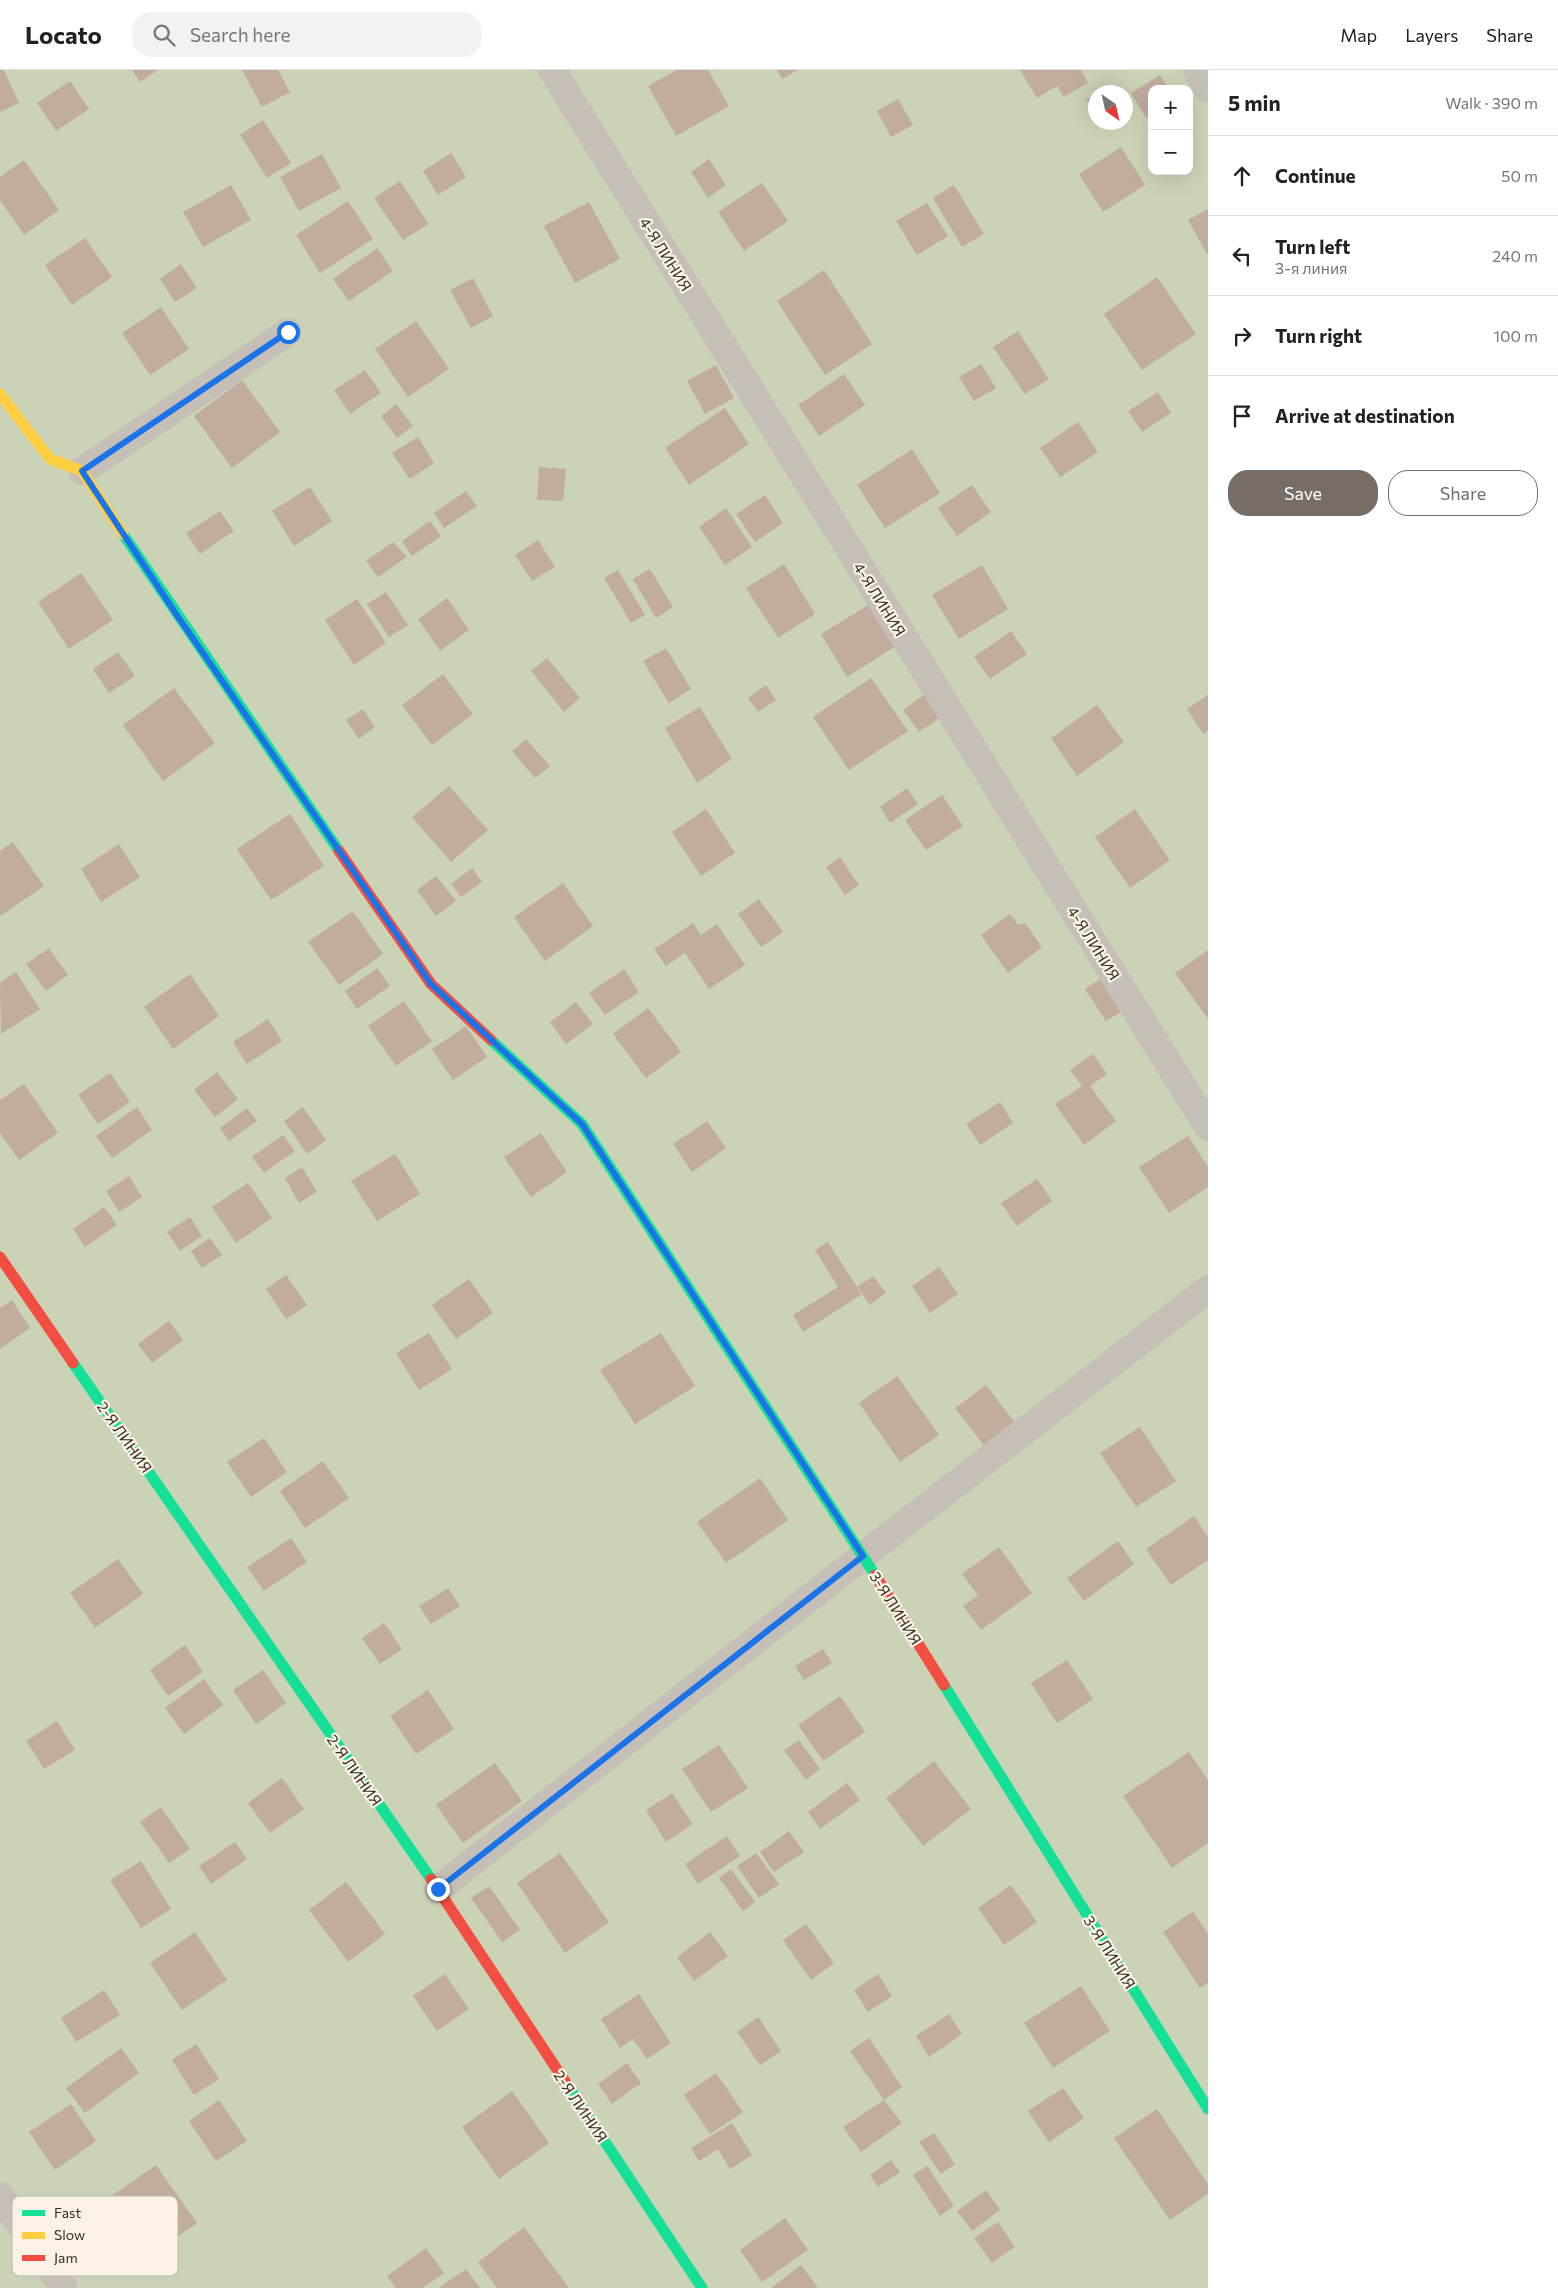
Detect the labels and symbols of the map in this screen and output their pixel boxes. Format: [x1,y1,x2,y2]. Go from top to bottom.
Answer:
north arrow [1088,85,1133,130]
street label: 4-Я ЛИНИЯ [636,214,696,294]
route start [277,321,300,344]
street label: 4-Я ЛИНИЯ [850,559,910,639]
street label: 4-Я ЛИНИЯ [1064,903,1124,983]
street label: 2-Я ЛИНИЯ [94,1398,156,1476]
street label: 3-Я ЛИНИЯ [866,1568,926,1648]
street label: 2-Я ЛИНИЯ [324,1731,386,1809]
route end [427,1878,450,1901]
street label: 3-Я ЛИНИЯ [1080,1912,1140,1992]
street label: 2-Я ЛИНИЯ [550,2067,612,2145]
legend [12,2196,178,2276]
text: Fast [54,2204,81,2221]
text: Slow [54,2226,85,2243]
text: Jam [54,2249,78,2266]

